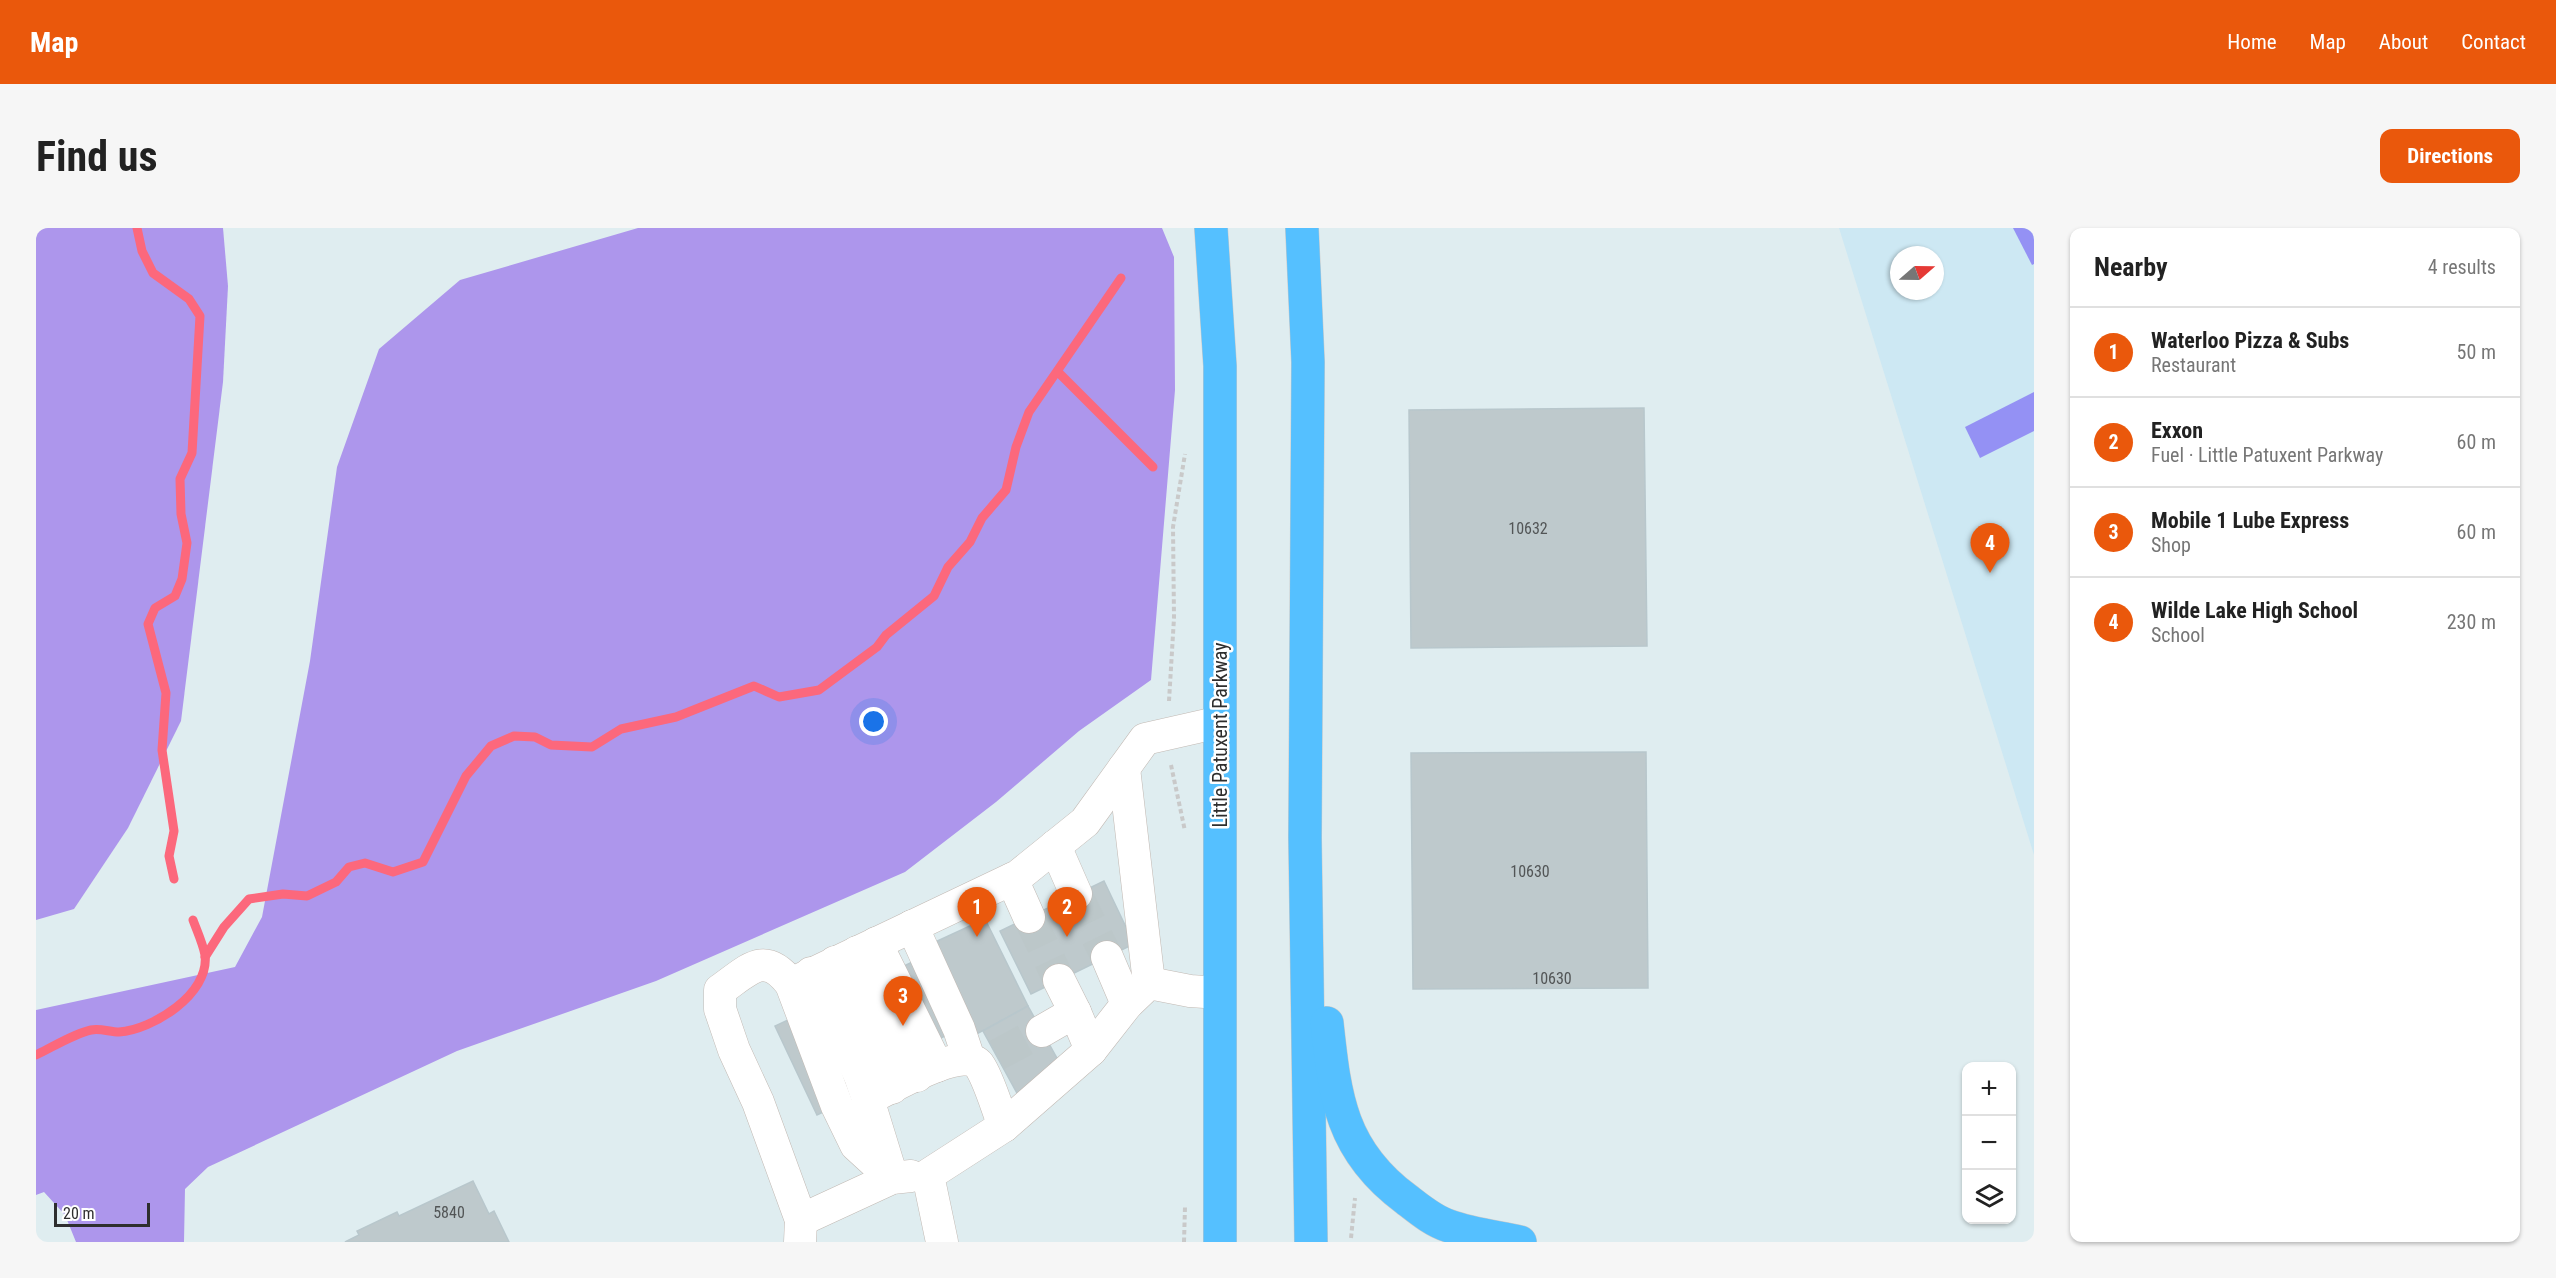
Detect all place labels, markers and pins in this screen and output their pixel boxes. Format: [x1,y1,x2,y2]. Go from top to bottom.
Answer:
pin: 4 [1970,524,2010,573]
pin: 1 [958,888,996,937]
pin: 2 [1048,888,1086,937]
pin: 3 [884,976,922,1026]

